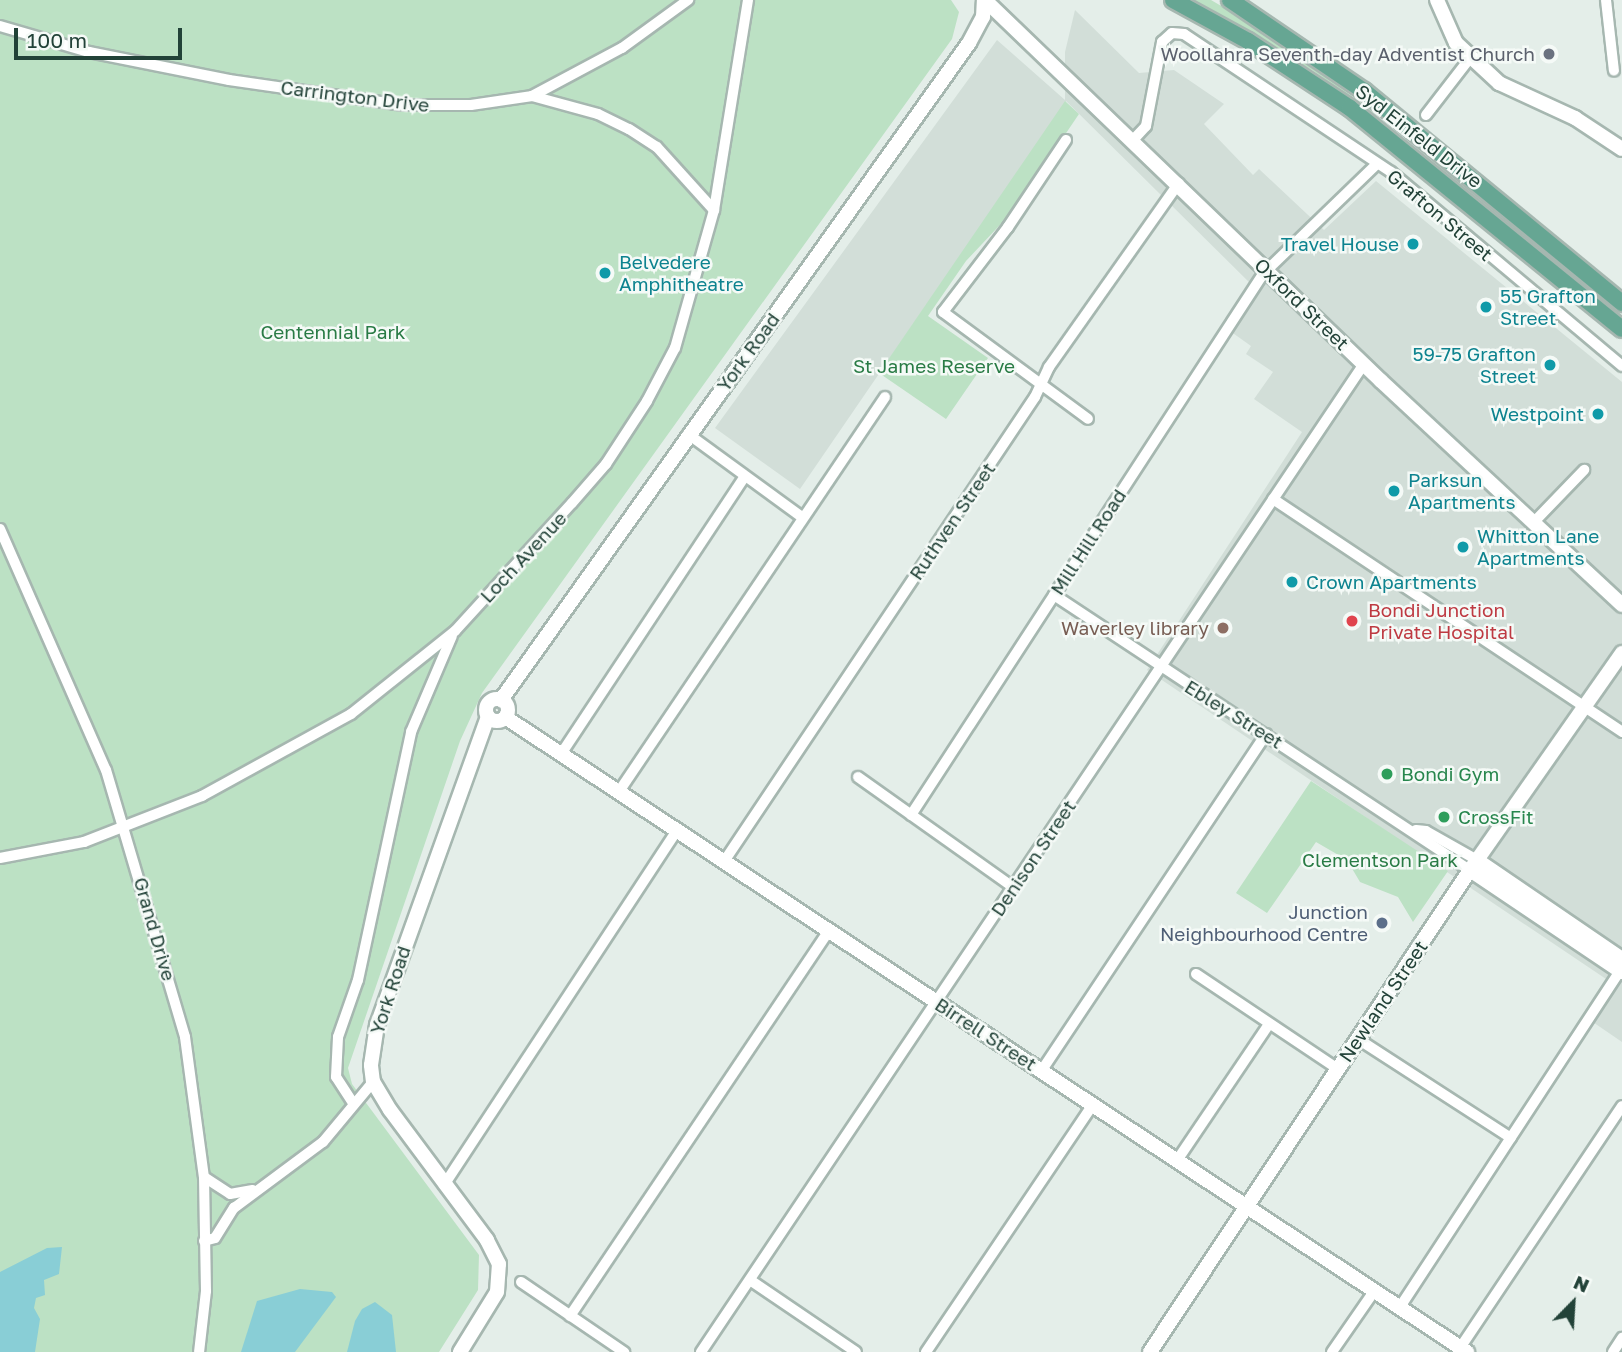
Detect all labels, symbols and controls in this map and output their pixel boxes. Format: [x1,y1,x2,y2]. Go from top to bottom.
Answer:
scale bar [18,14,186,58]
text: 100 m [27,27,87,53]
place label: Woollahra Seventh-day Adventist Church [1160,43,1535,65]
marker: Woollahra Seventh-day Adventist Church [1541,46,1557,62]
street label: Carrington Drive [279,76,431,116]
street label: Syd Einfeld Drive [1351,80,1487,192]
street label: Grafton Street [1383,164,1497,266]
place label: Travel House [1281,233,1399,255]
marker: Travel House [1405,236,1421,252]
place label: Belvedere Amphitheatre [619,251,744,295]
street label: Oxford Street [1250,253,1354,355]
marker: Belvedere Amphitheatre [597,265,613,281]
place label: 55 Grafton Street [1500,285,1596,329]
marker: 55 Grafton Street [1478,299,1494,315]
street label: York Road [712,308,784,396]
park label: Centennial Park [260,321,406,343]
place label: 59-75 Grafton Street [1412,343,1536,387]
park label: St James Reserve [853,355,1015,377]
marker: 59-75 Grafton Street [1542,357,1558,373]
place label: Westpoint [1491,403,1584,425]
marker: Westpoint [1590,406,1606,422]
street label: Ruthven Street [904,458,1000,584]
place label: Parksun Apartments [1408,469,1516,513]
marker: Parksun Apartments [1386,483,1402,499]
street label: Mill Hill Road [1045,485,1131,599]
street label: Loch Avenue [475,507,571,607]
place label: Whitton Lane Apartments [1477,525,1599,569]
marker: Whitton Lane Apartments [1455,539,1471,555]
place label: Crown Apartments [1306,571,1477,593]
marker: Crown Apartments [1284,574,1300,590]
place label: Bondi Junction Private Hospital [1368,599,1514,643]
marker: Bondi Junction Private Hospital [1342,611,1362,631]
place label: Waverley library [1061,617,1209,639]
marker: Waverley library [1215,620,1231,636]
street label: Ebley Street [1181,675,1287,753]
place label: Bondi Gym [1401,763,1499,785]
marker: Bondi Gym [1379,766,1395,782]
street label: Denison Street [986,796,1080,920]
place label: CrossFit [1458,806,1534,828]
marker: CrossFit [1436,809,1452,825]
park label: Clementson Park [1302,849,1458,871]
street label: Grand Drive [129,875,181,983]
place label: Junction Neighbourhood Centre [1160,901,1368,945]
marker: Junction Neighbourhood Centre [1374,915,1390,931]
street label: Newland Street [1334,936,1432,1066]
street label: York Road [365,943,415,1037]
street label: Birrell Street [931,993,1041,1075]
north arrow [1538,1268,1608,1338]
text: N [1570,1270,1593,1297]

